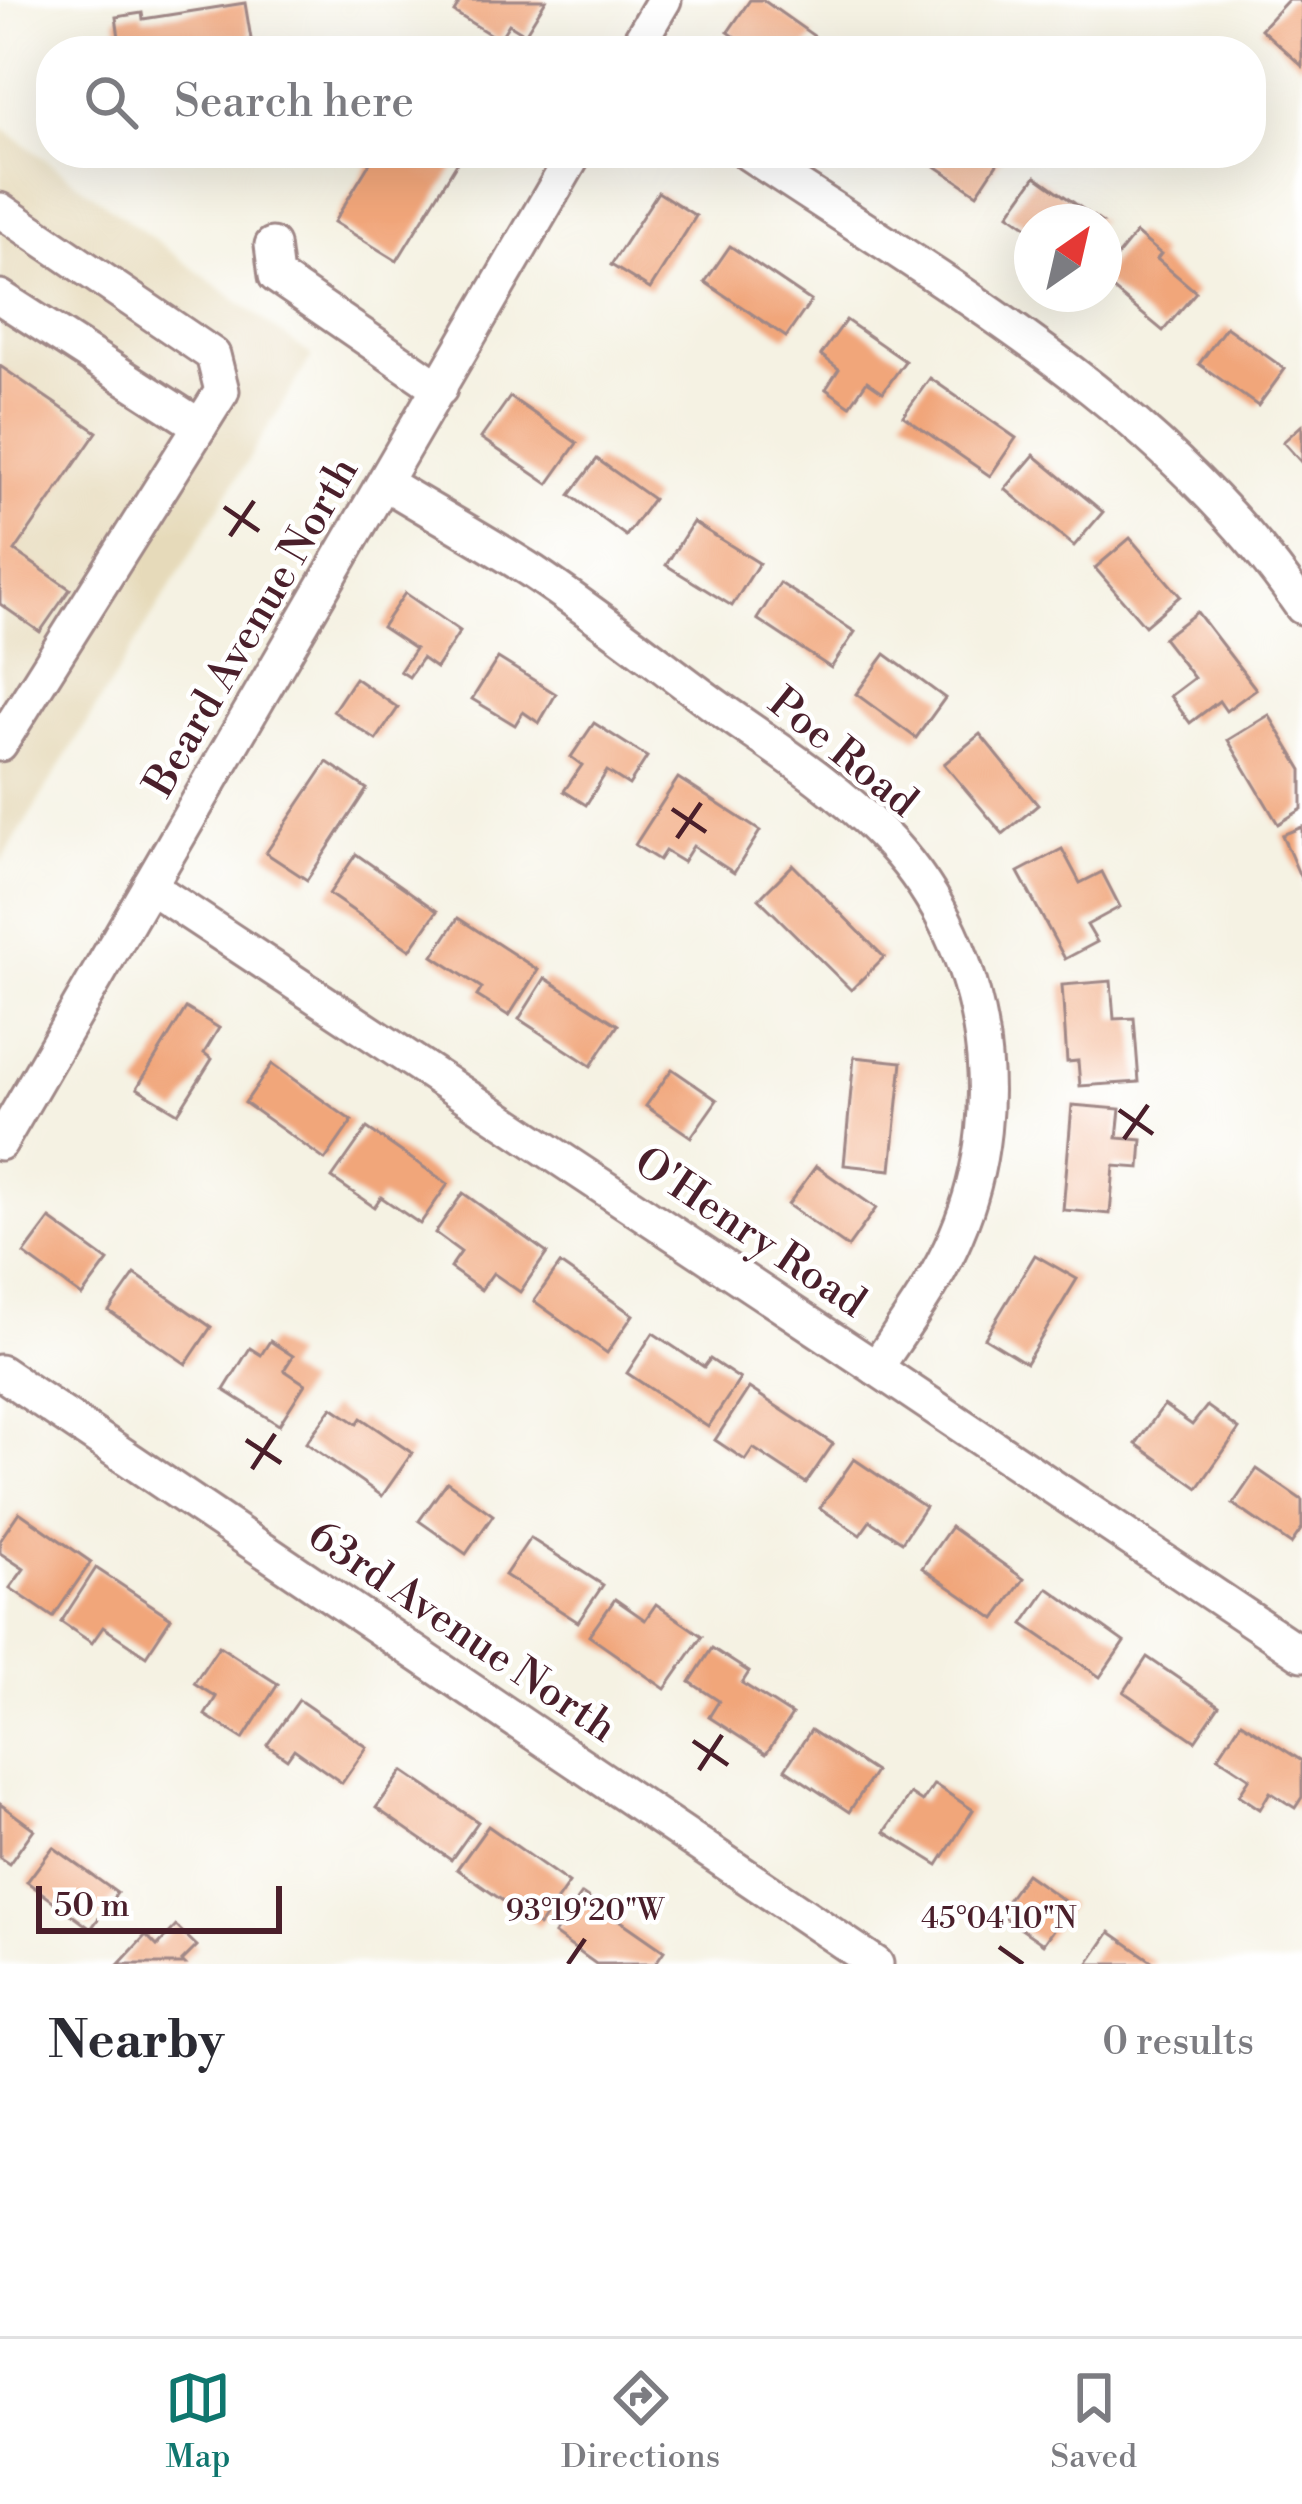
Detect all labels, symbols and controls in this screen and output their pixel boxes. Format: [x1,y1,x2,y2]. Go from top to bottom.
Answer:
search box [36,36,1266,168]
icon: search [78,69,144,135]
text: Search here [174,74,414,131]
north arrow [1014,204,1122,312]
street label: Beard Avenue North [133,448,371,807]
street label: Poe Road [757,677,928,829]
street label: O'Henry Road [623,1136,876,1331]
street label: 63rd Avenue North [298,1509,626,1755]
scale bar [36,1880,282,1933]
text: 50 m [54,1886,130,1927]
text: 93°19'20"W [506,1892,665,1930]
text: 45°04'10"N [921,1900,1077,1938]
text: Nearby [48,2010,224,2074]
text: 0 results [1102,2018,1254,2067]
tab: Map [165,2365,231,2478]
tab: Directions [561,2365,720,2478]
tab: Saved [1050,2365,1137,2478]

